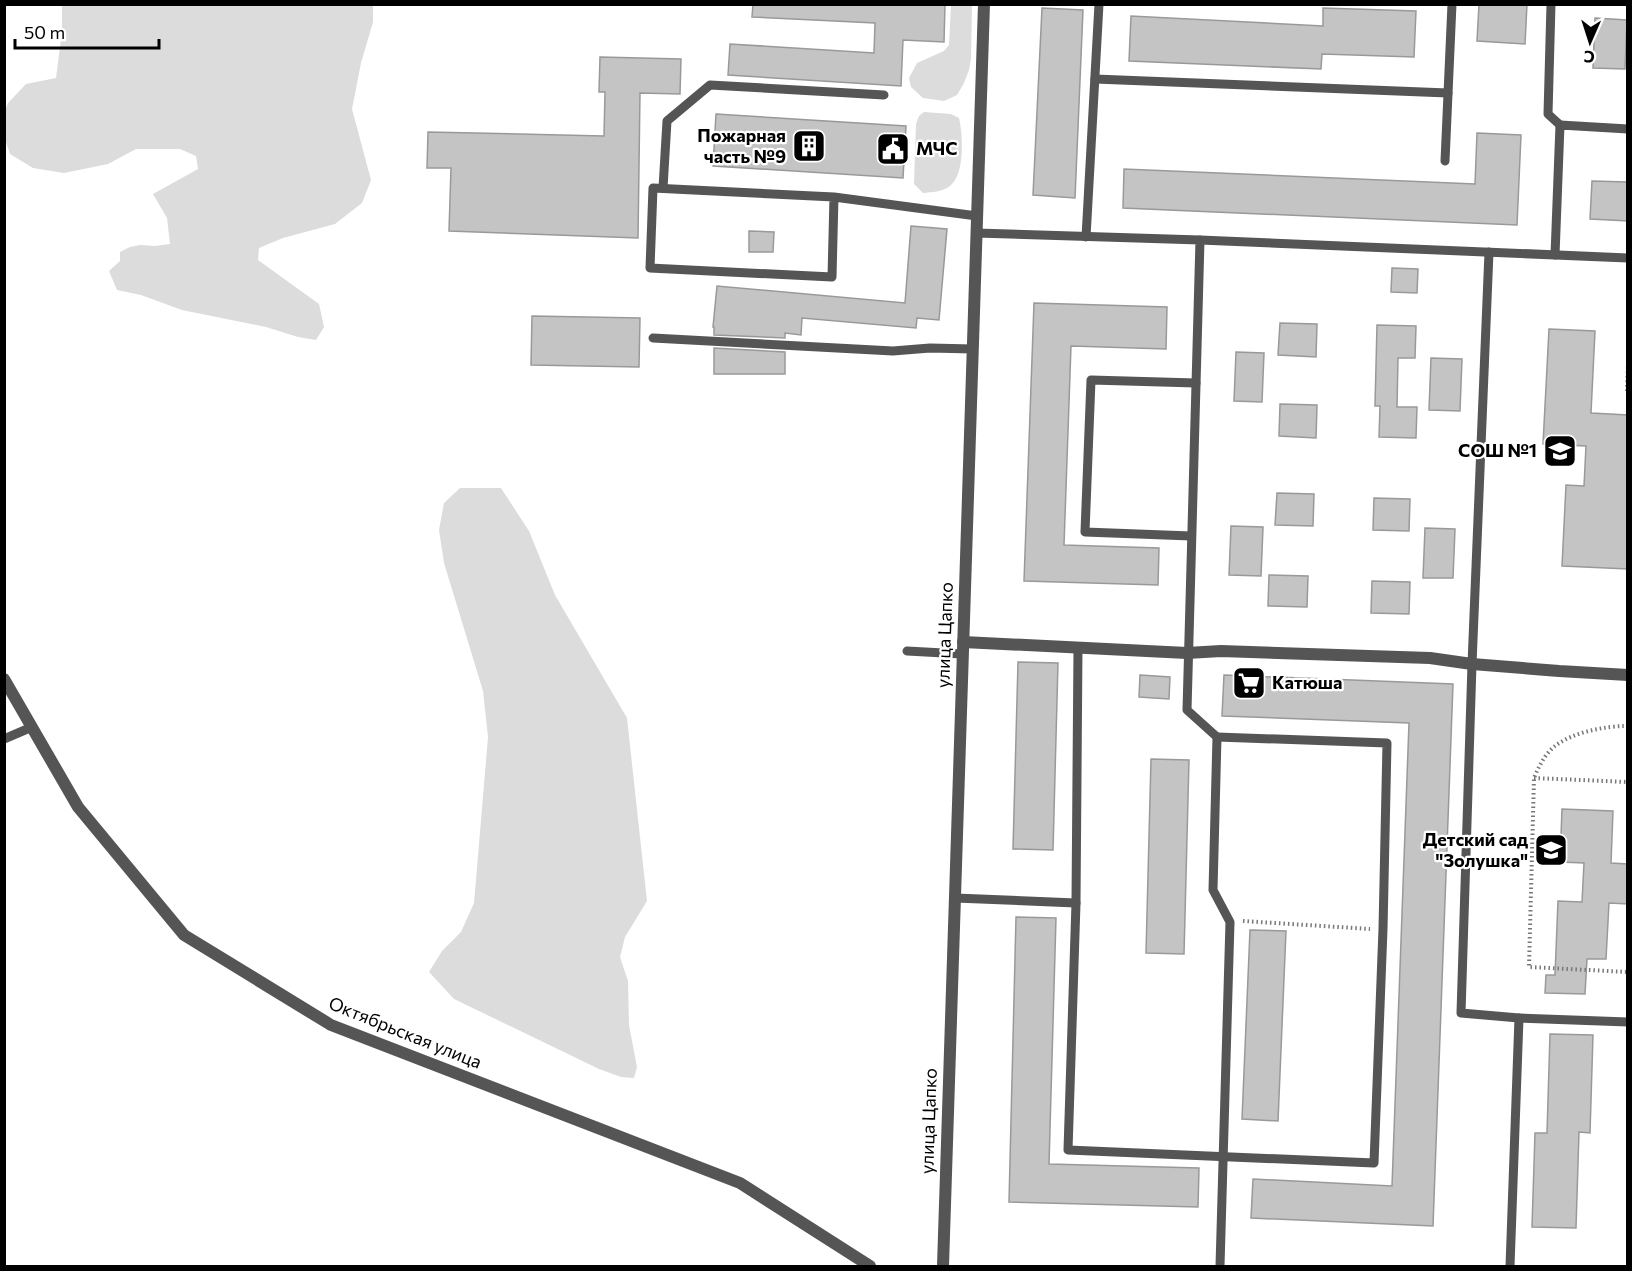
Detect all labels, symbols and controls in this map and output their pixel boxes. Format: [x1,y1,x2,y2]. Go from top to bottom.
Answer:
scale bar [15,12,159,50]
north arrow [1560,12,1620,72]
text: 50 m [24,21,65,43]
text: С [1583,48,1595,67]
place label: Пожарная часть №9 [697,124,786,167]
building icon: Пожарная часть №9 [791,128,827,164]
public building icon: МЧС [875,131,911,167]
place label: МЧС [916,137,958,159]
school or university icon: СОШ №1 [1542,433,1578,469]
place label: СОШ №1 [1458,439,1537,461]
street label: улица Цапко [931,582,957,688]
supermarket icon: Катюша [1231,665,1267,701]
place label: Катюша [1272,671,1342,693]
place label: Детский сад "Золушка" [1423,828,1528,871]
school or university icon: Детский сад "Золушка" [1533,832,1569,868]
street label: Октябрьская улица [326,991,485,1073]
street label: улица Цапко [915,1068,941,1174]

